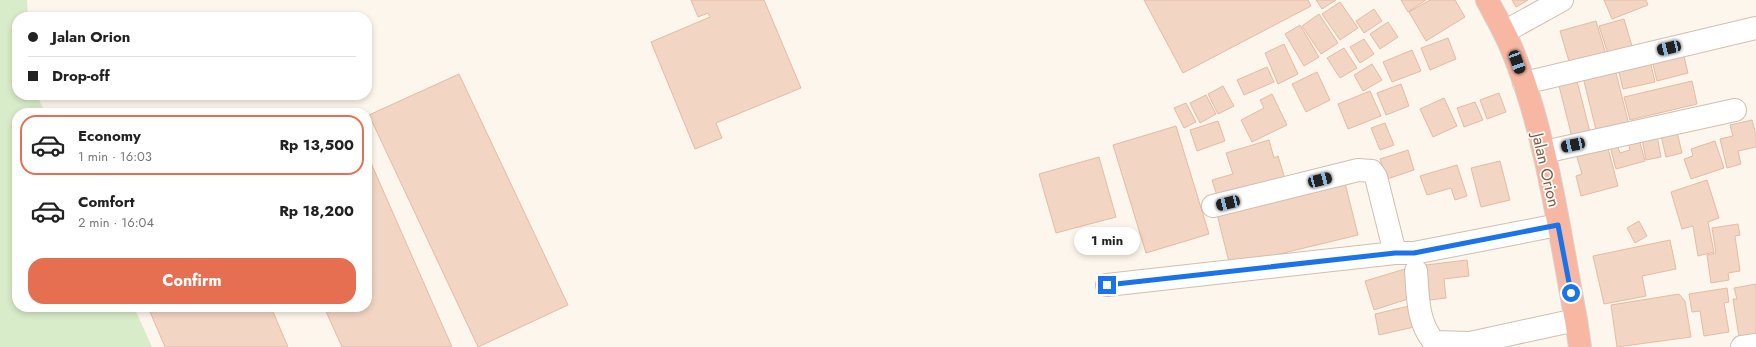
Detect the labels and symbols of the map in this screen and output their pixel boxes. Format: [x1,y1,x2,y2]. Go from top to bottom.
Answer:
car [1656,39,1682,57]
car [1507,49,1527,75]
street label: Jalan Orion [1526,129,1566,209]
car [1560,137,1586,153]
car [1307,171,1333,189]
car [1215,194,1241,212]
callout: 1 min [1074,227,1140,255]
route end [1098,276,1116,294]
route start [1562,284,1580,302]

